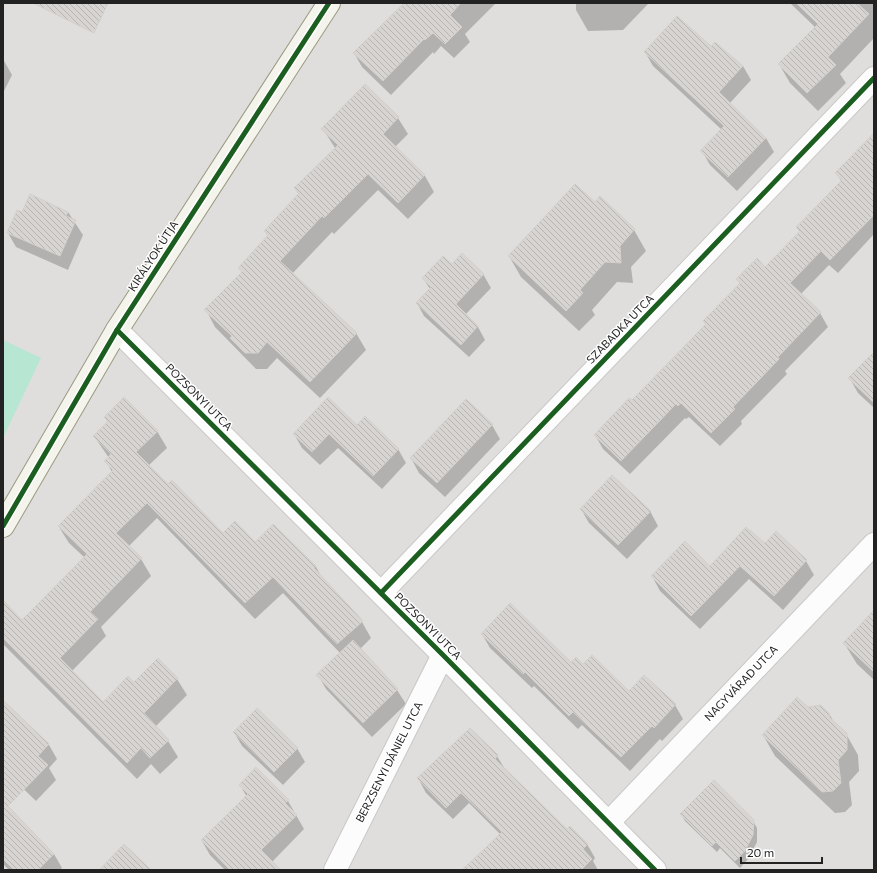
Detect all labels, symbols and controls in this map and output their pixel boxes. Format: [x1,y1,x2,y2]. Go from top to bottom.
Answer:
street label: KIRÁLYOK ÚTJA [124,217,181,294]
street label: SZABADKA UTCA [583,291,656,366]
street label: POZSONYI UTCA [163,361,236,433]
street label: POZSONYI UTCA [392,590,465,662]
street label: NAGYVÁRAD UTCA [701,641,780,723]
street label: BERZSENYI DÁNIEL UTCA [352,699,425,824]
scale bar [741,839,822,865]
text: 20 m [747,845,774,859]

